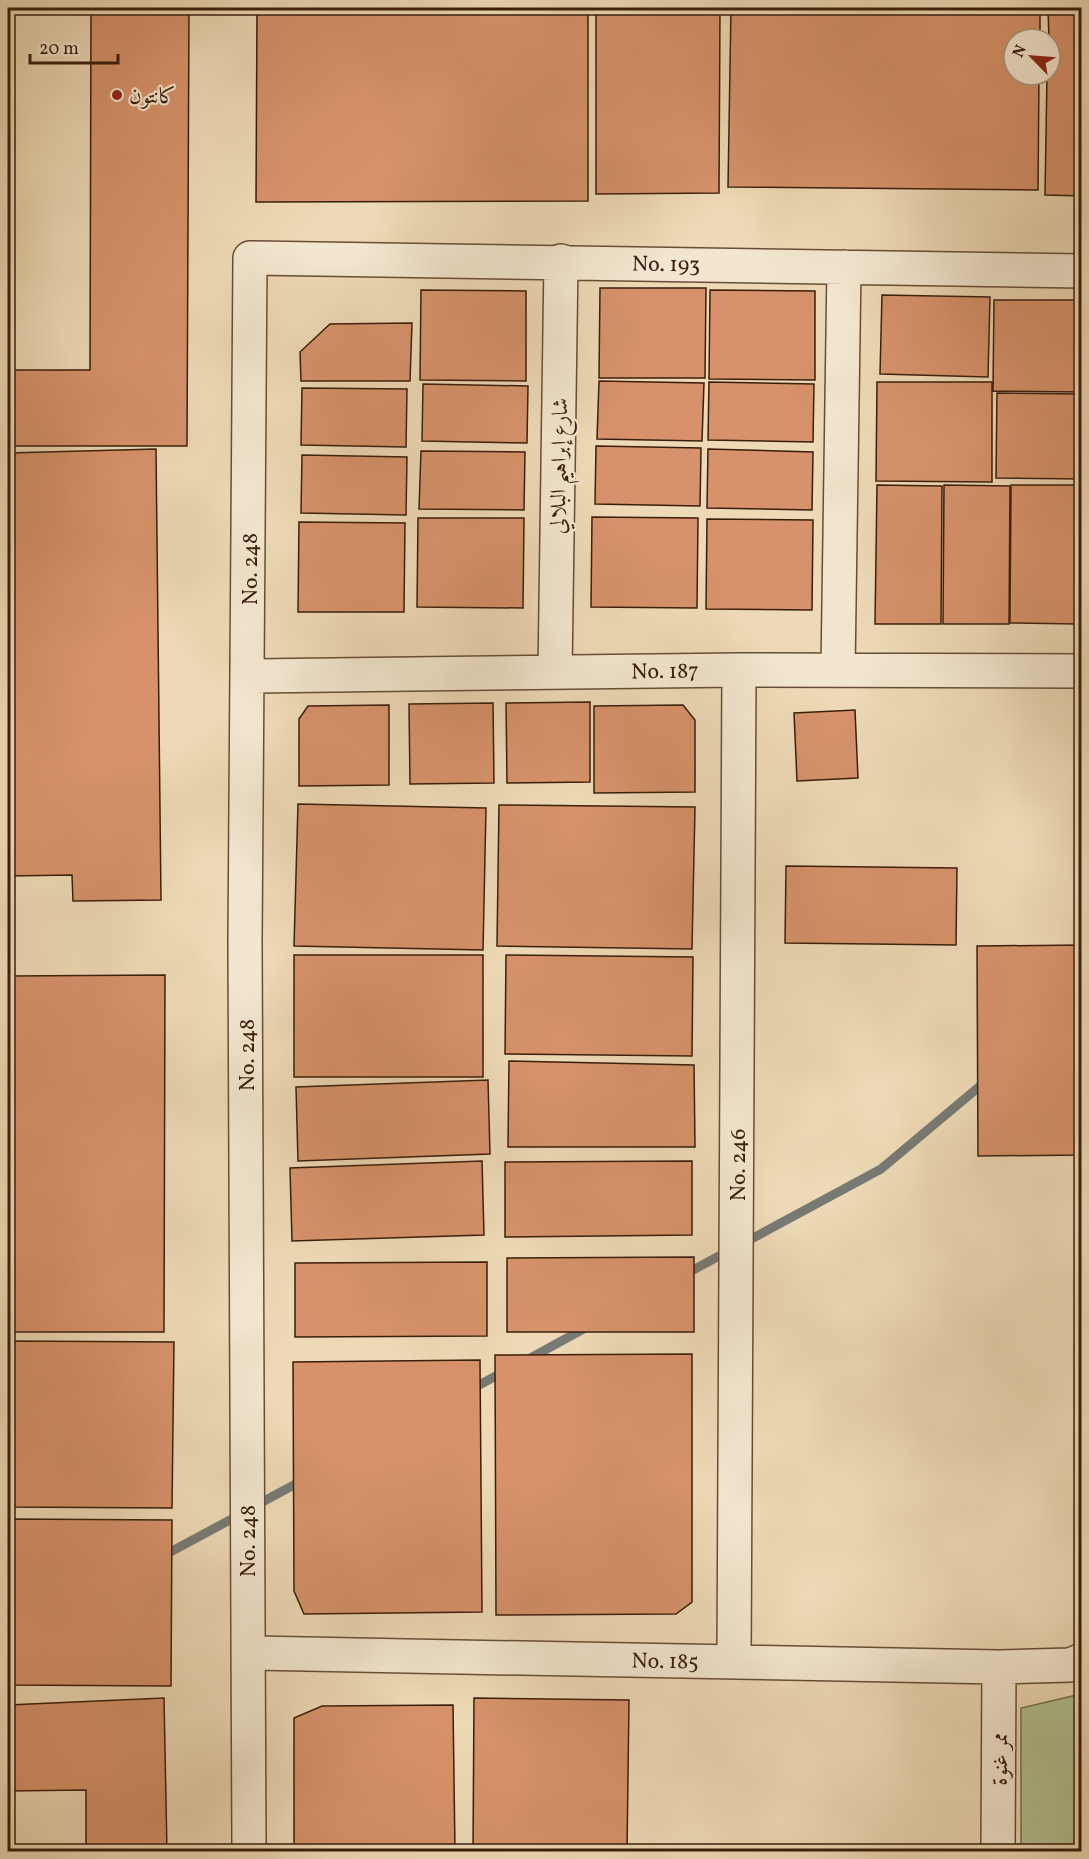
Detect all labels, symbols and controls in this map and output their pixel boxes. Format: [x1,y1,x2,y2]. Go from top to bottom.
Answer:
scale bar [30,27,118,65]
north arrow [1002,27,1062,87]
text: 20 m [39,37,79,62]
text: N [1008,41,1033,61]
place label: كانتون [129,82,176,113]
marker: كانتون [110,88,124,102]
street label: No. 193 [632,249,700,282]
street label: شارع إبراهيم البلالي [544,398,581,534]
street label: No. 248 [236,533,267,605]
street label: No. 187 [631,656,699,689]
street label: No. 248 [233,1019,264,1091]
street label: No. 246 [724,1129,755,1201]
street label: No. 248 [234,1505,265,1577]
street label: No. 185 [631,1646,699,1679]
street label: ممر غنوة [986,1732,1017,1786]

